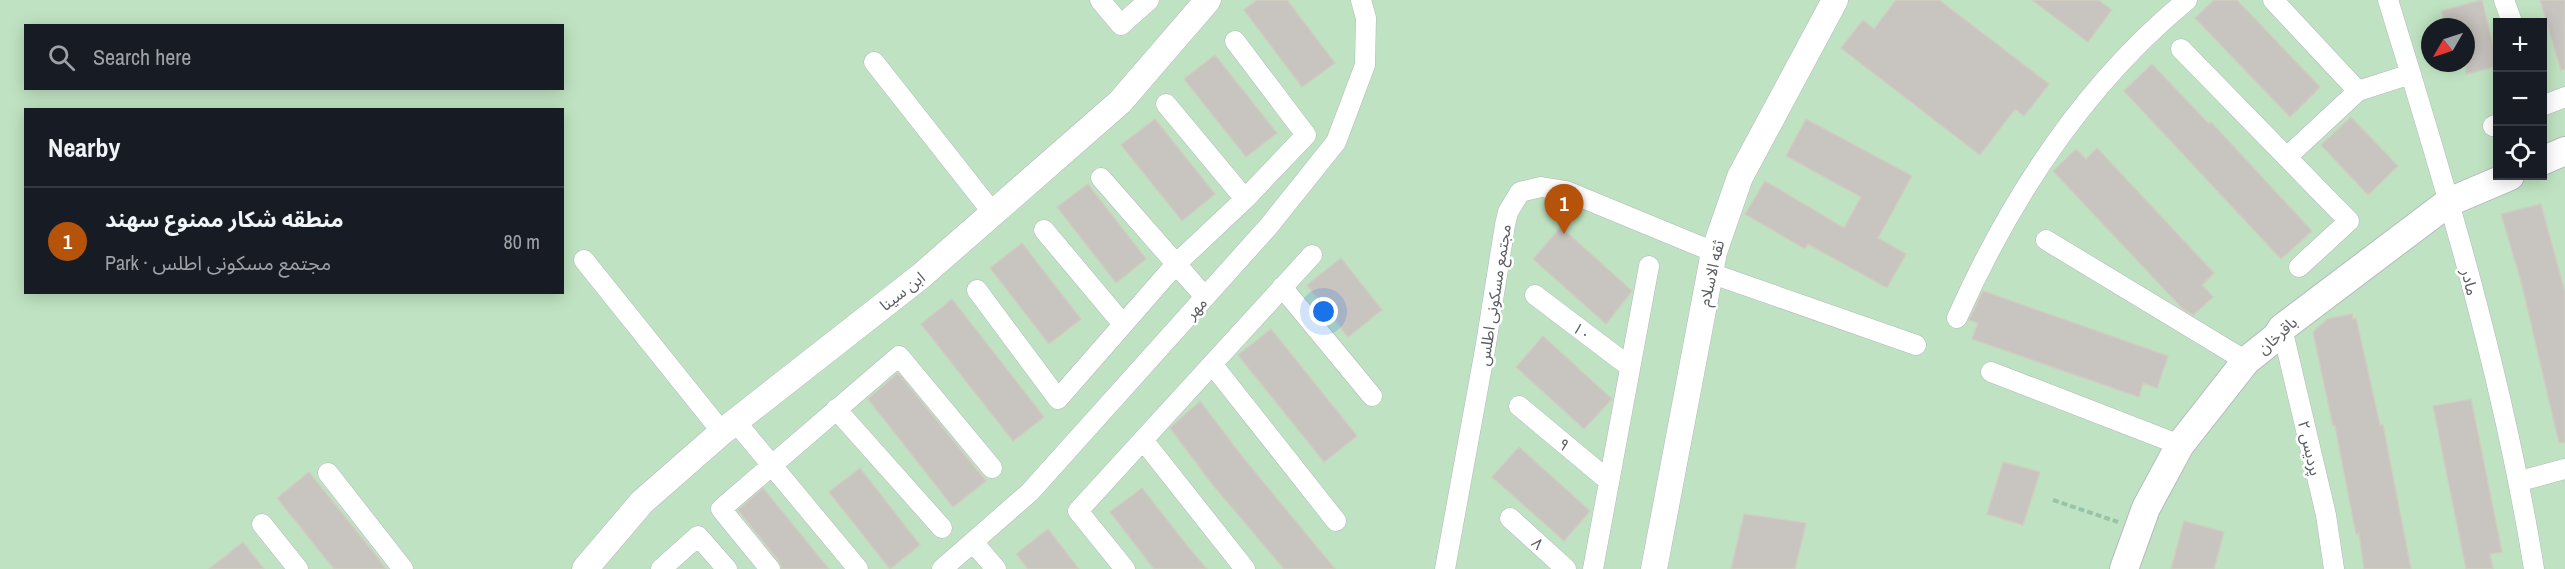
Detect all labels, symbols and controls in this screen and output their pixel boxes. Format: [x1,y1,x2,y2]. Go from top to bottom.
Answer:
north arrow [2421,18,2475,72]
map controls [2493,18,2547,180]
button: + [2493,18,2547,72]
search box [24,24,564,90]
icon: search [45,41,78,74]
text: Search here [93,42,191,72]
button: − [2493,72,2547,126]
button: locate [2493,126,2547,180]
text: Nearby [48,130,120,165]
pin: 1 [1544,184,1584,234]
text: منطقه شکار ممنوع سهند [105,204,344,234]
street label: مجتمع مسکونی اطلس [1472,223,1518,368]
text: 1 [63,228,72,255]
text: 80 m [504,228,540,255]
street label: ثقه الاسلام [1693,238,1731,309]
text: Park · مجتمع مسکونی اطلس [105,249,331,276]
street label: مادر [2456,265,2484,298]
street label: ابن سینا [875,266,929,316]
street label: مهر [1180,292,1212,325]
your location [1309,297,1338,326]
street label: باقرخان [2252,311,2302,359]
street label: ۱۰ [1568,317,1596,345]
street label: پردیس ۲ [2293,418,2327,478]
street label: ۹ [1553,433,1575,455]
street label: ۸ [1527,532,1549,554]

